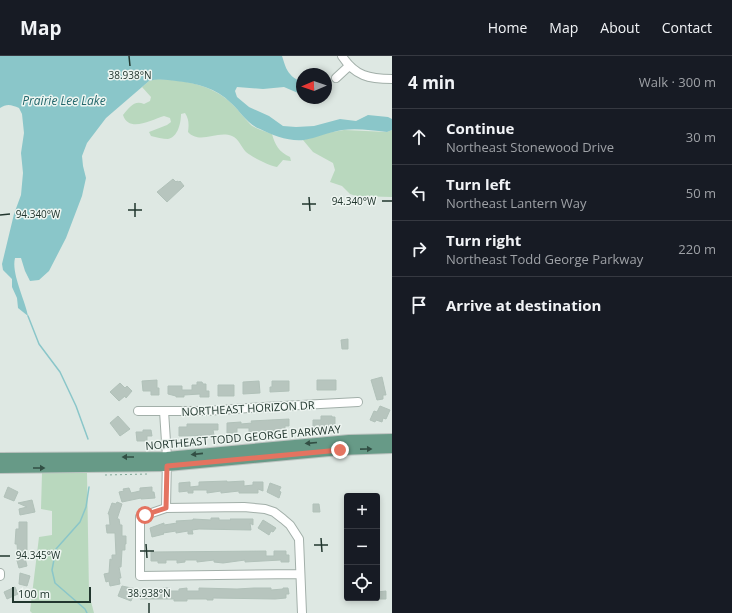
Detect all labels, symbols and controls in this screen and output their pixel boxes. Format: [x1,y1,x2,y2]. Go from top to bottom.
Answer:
text: Map [20,15,61,41]
text: Home [488,18,527,37]
text: Map [549,18,578,37]
text: About [600,18,640,37]
text: Contact [662,18,712,37]
text: 38.938°N [108,68,152,82]
north arrow [296,68,332,104]
text: 4 min [408,71,455,94]
text: Walk · 300 m [639,73,716,91]
water label: Prairie Lee Lake [22,92,106,109]
text: Continue [446,118,514,138]
icon: ahead [408,126,430,148]
text: 30 m [686,128,716,146]
text: Northeast Stonewood Drive [446,138,614,156]
text: Turn left [446,174,511,194]
icon: left [408,182,430,204]
text: 50 m [686,184,716,202]
text: 94.340°W [332,194,377,208]
text: Northeast Lantern Way [446,194,587,212]
text: 94.340°W [16,207,61,221]
text: Turn right [446,230,521,250]
icon: right [408,238,430,260]
text: 220 m [678,240,716,258]
text: Northeast Todd George Parkway [446,250,643,268]
icon: arrive [408,294,430,316]
text: Arrive at destination [446,295,601,315]
street label: NORTHEAST HORIZON DR [181,397,315,419]
street label: NORTHEAST TODD GEORGE PARKWAY [145,421,342,453]
one-way arrow [305,440,317,447]
route end [331,441,349,459]
one-way arrow [360,446,373,452]
one-way arrow [191,451,203,457]
one-way arrow [121,454,134,460]
one-way arrow [33,465,46,471]
map controls [344,493,380,601]
button: + [344,493,380,529]
route start [136,506,154,524]
button: − [344,529,380,565]
text: 94.345°W [16,548,61,562]
button: locate [344,565,380,601]
scale bar [12,585,91,604]
text: 100 m [18,586,50,601]
text: 38.938°N [127,586,171,600]

